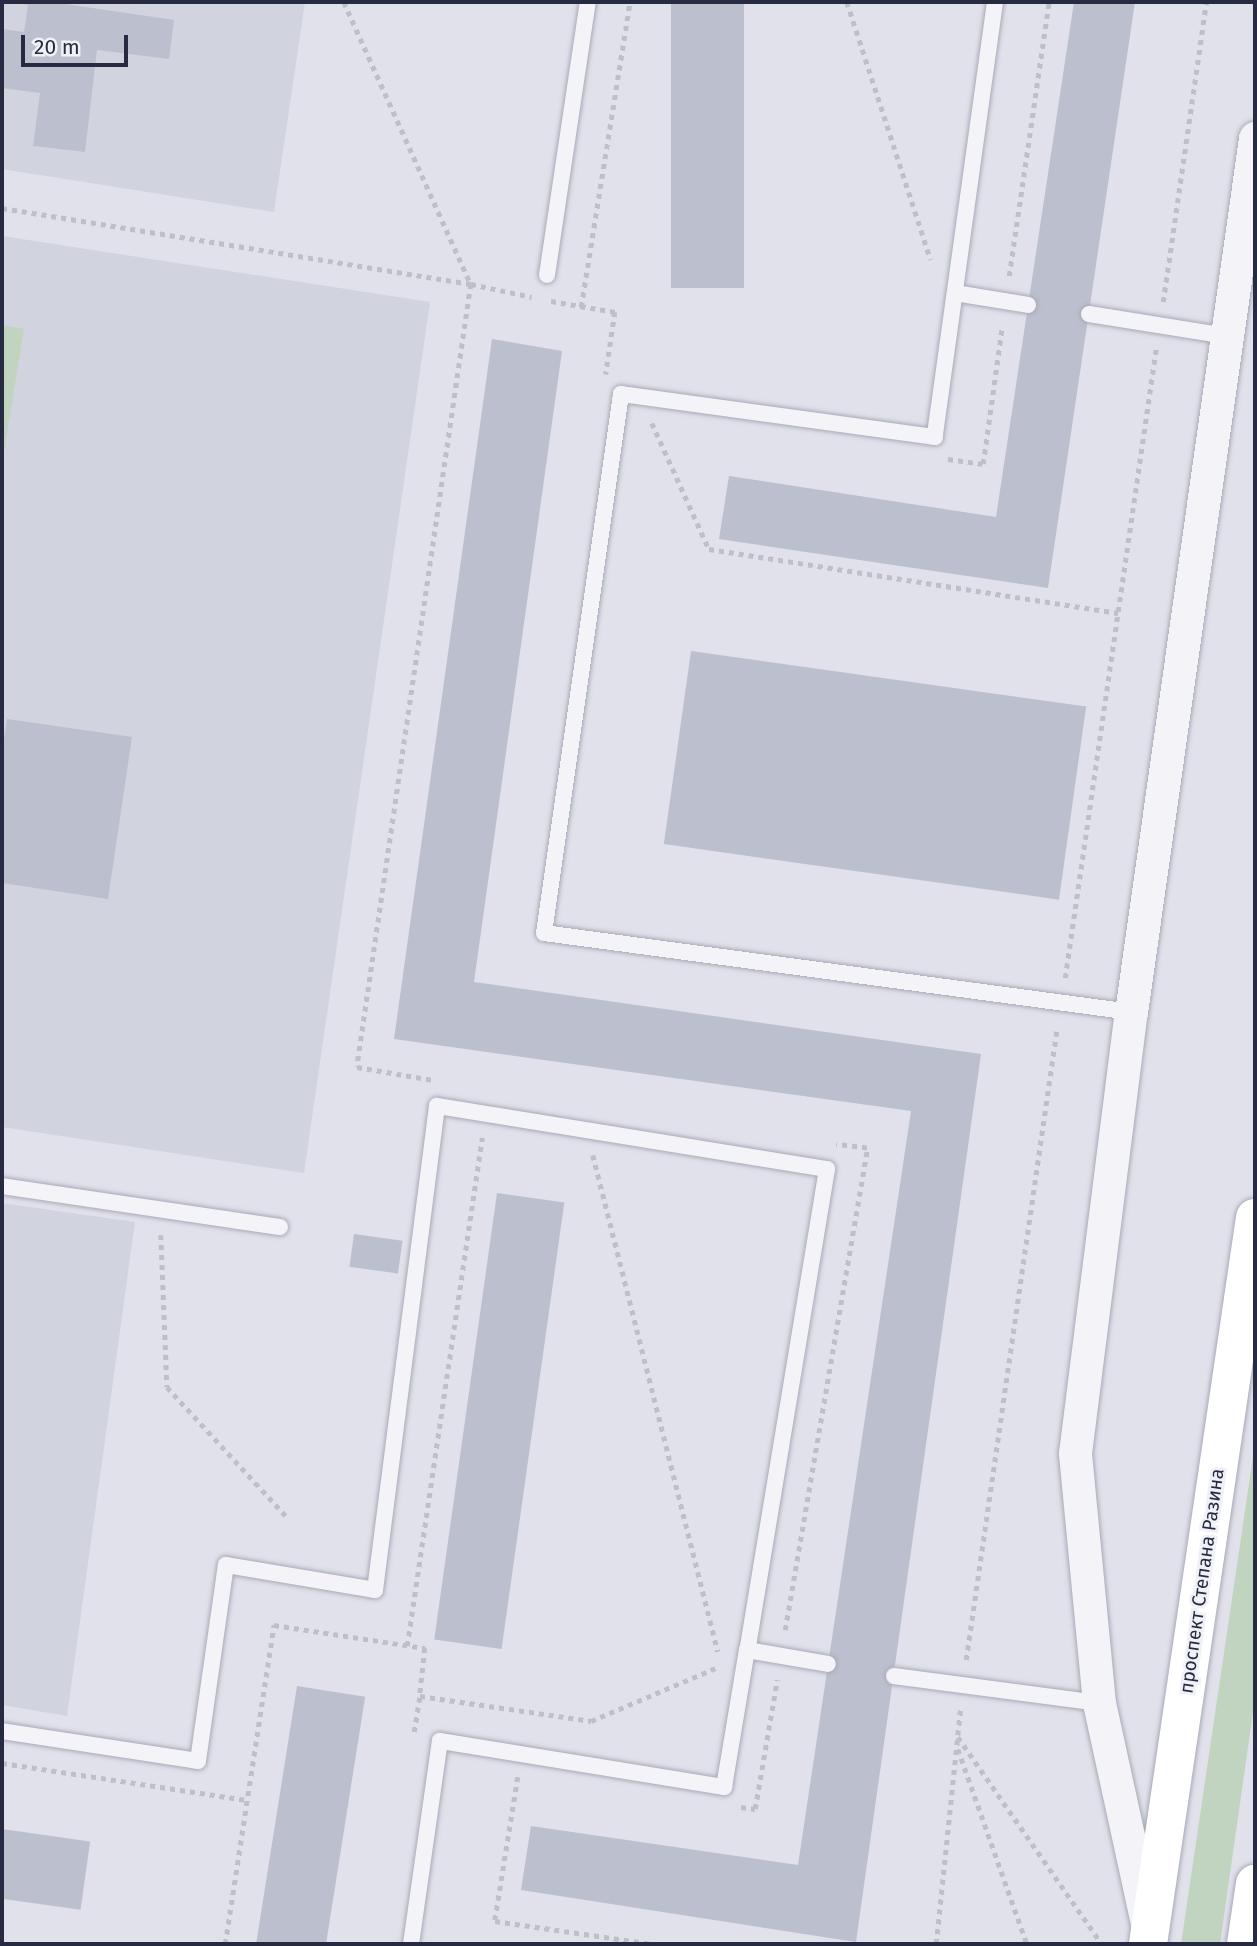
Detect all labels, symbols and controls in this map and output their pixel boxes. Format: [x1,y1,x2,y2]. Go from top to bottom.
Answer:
scale bar [24,21,131,65]
text: 20 m [34,34,80,60]
street label: проспект Степана Разина [1175,1467,1229,1695]

